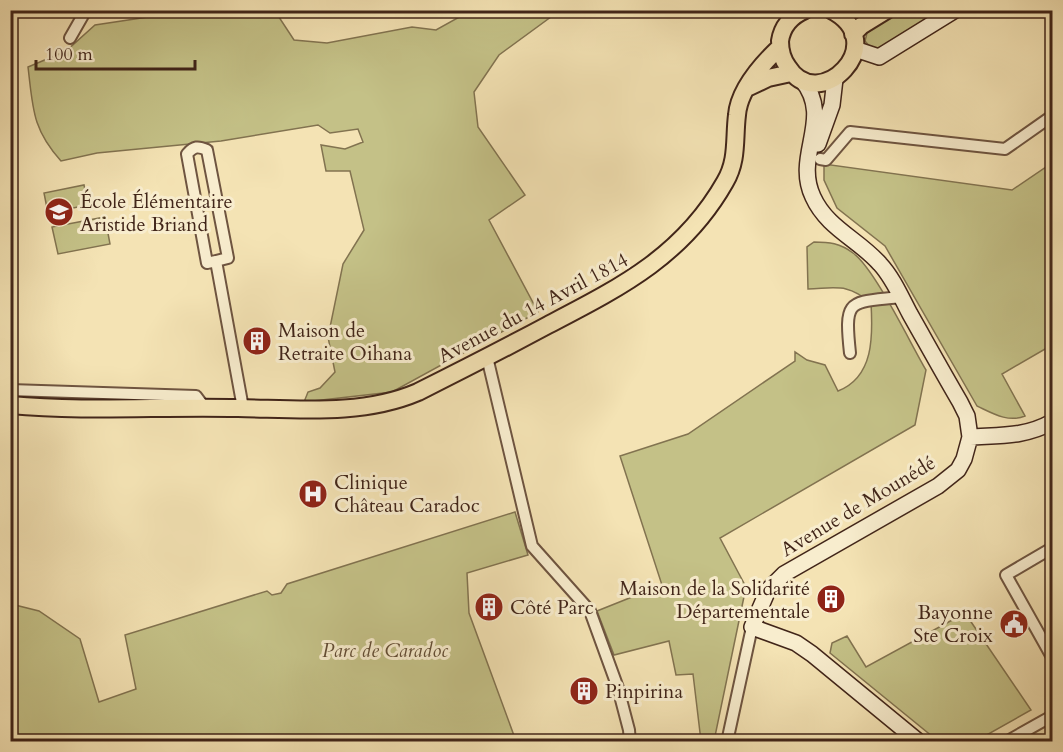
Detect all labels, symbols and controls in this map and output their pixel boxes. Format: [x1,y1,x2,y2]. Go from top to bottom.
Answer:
scale bar [36,33,195,71]
text: 100 m [45,42,93,67]
place label: École Élémentaire Aristide Briand [80,188,233,238]
school or university icon: École Élémentaire Aristide Briand [43,196,75,228]
street label: Avenue du 14 Avril 1814 [433,246,633,370]
place label: Maison de Retraite Oihana [278,317,412,367]
building icon: Maison de Retraite Oihana [241,325,273,357]
street label: Avenue de Mounédé [776,449,940,563]
place label: Clinique Château Caradoc [334,469,480,519]
hospital icon: Clinique Château Caradoc [297,478,329,510]
place label: Maison de la Solidarité Départementale [619,575,810,625]
building icon: Maison de la Solidarité Départementale [815,583,847,615]
building icon: Côté Parc [473,591,505,623]
place label: Côté Parc [510,594,594,621]
place label: Bayonne Ste Croix [913,599,993,649]
public building icon: Bayonne Ste Croix [998,608,1030,640]
park label: Parc de Caradoc [322,637,448,664]
building icon: Pinpirina [568,675,600,707]
place label: Pinpirina [605,678,683,705]

